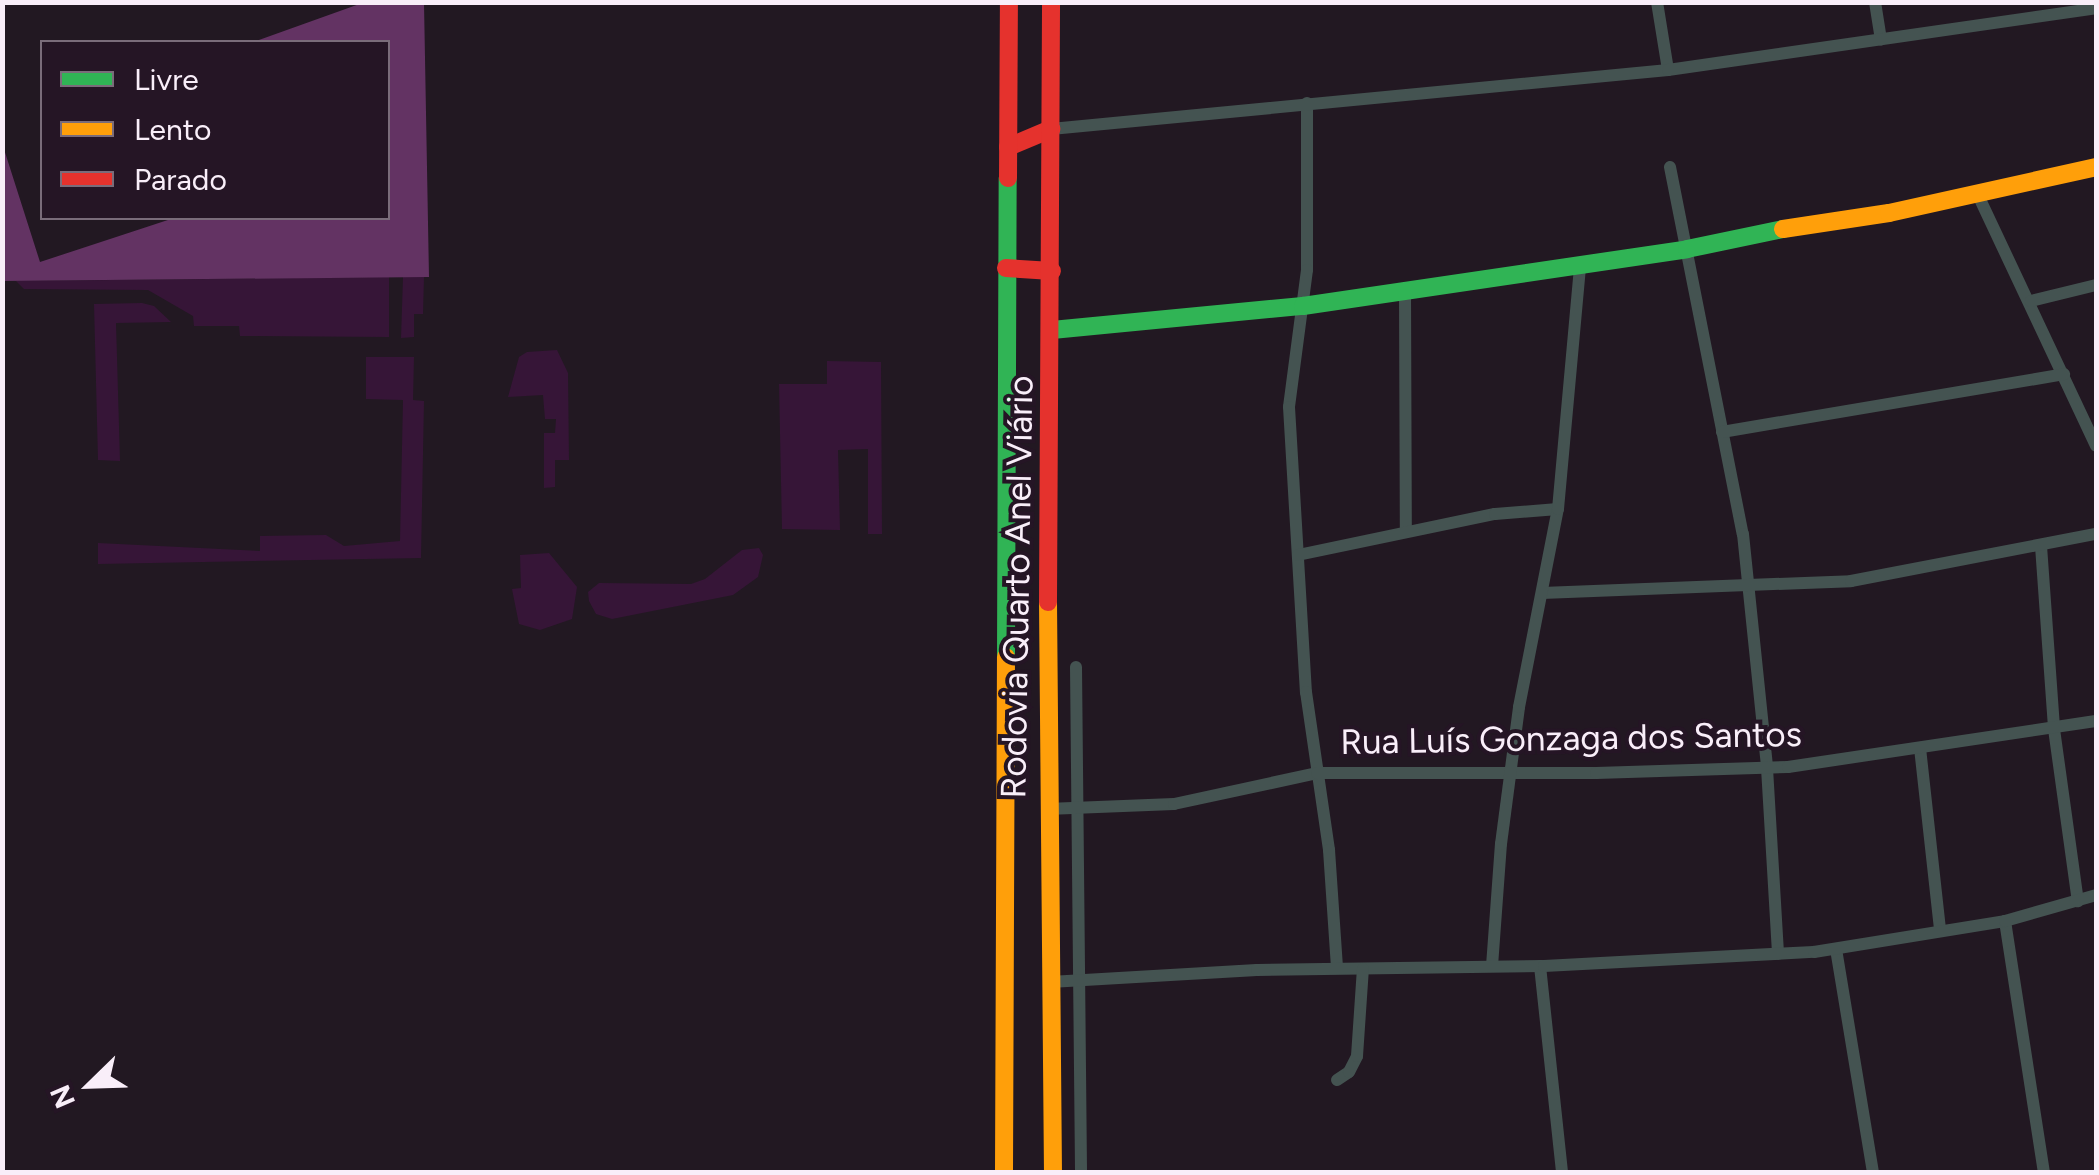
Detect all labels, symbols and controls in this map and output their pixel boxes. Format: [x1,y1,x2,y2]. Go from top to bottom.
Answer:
legend [40,40,390,220]
text: Livre [134,61,199,98]
text: Lento [134,111,211,148]
text: Parado [134,161,227,198]
street label: Rodovia Quarto Anel Viário [992,375,1042,799]
street label: Rua Luís Gonzaga dos Santos [1340,713,1802,763]
north arrow [40,1035,140,1135]
text: N [43,1080,82,1113]

